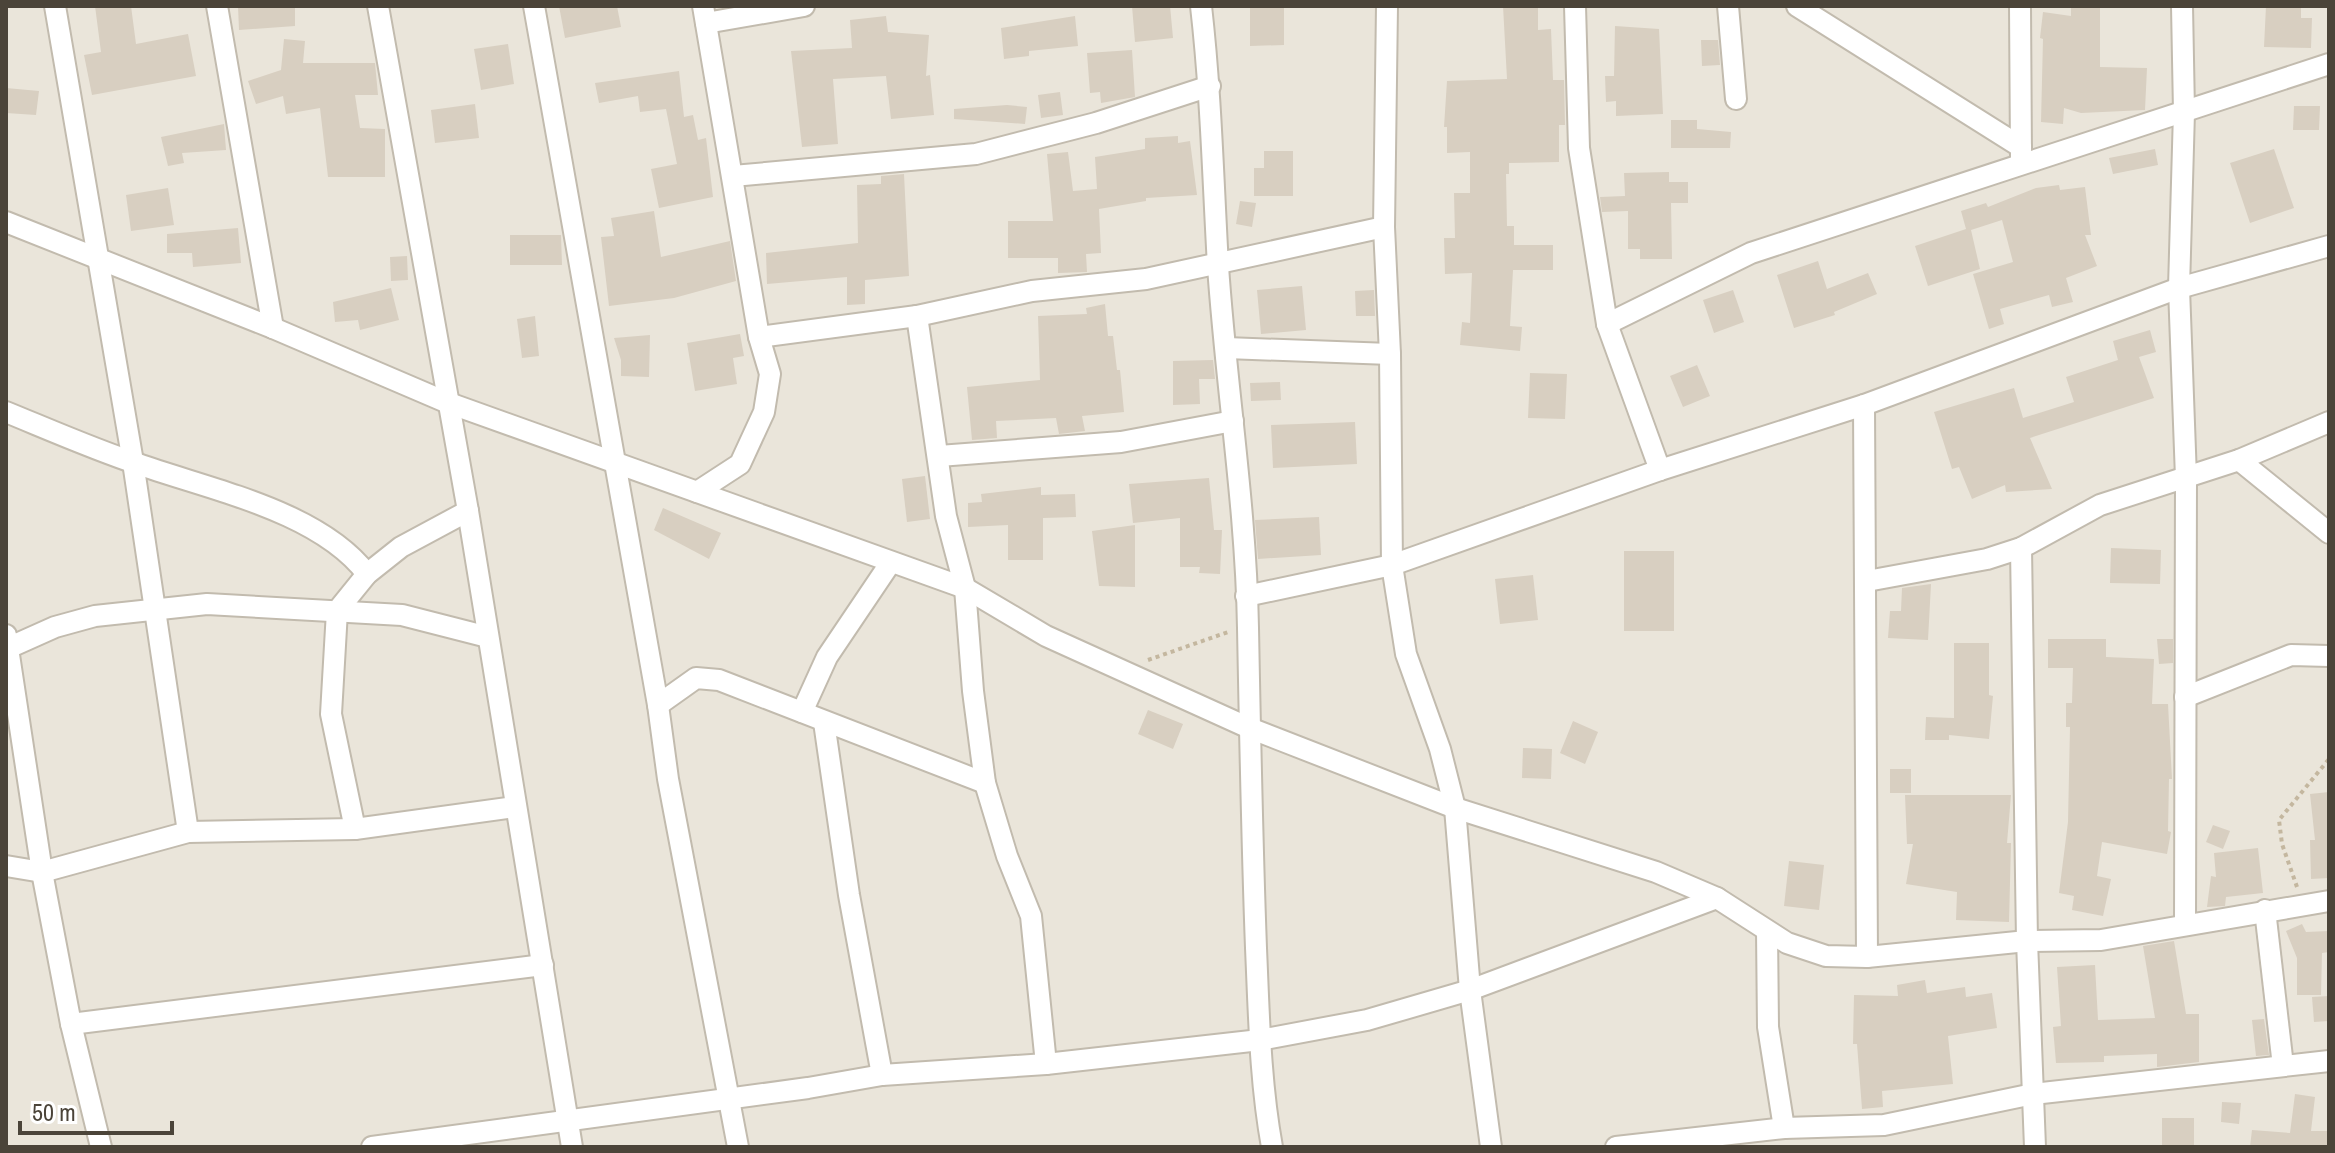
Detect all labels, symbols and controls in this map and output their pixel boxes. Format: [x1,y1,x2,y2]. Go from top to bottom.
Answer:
scale bar [20,1085,172,1135]
text: 50 m [32,1096,76,1128]

